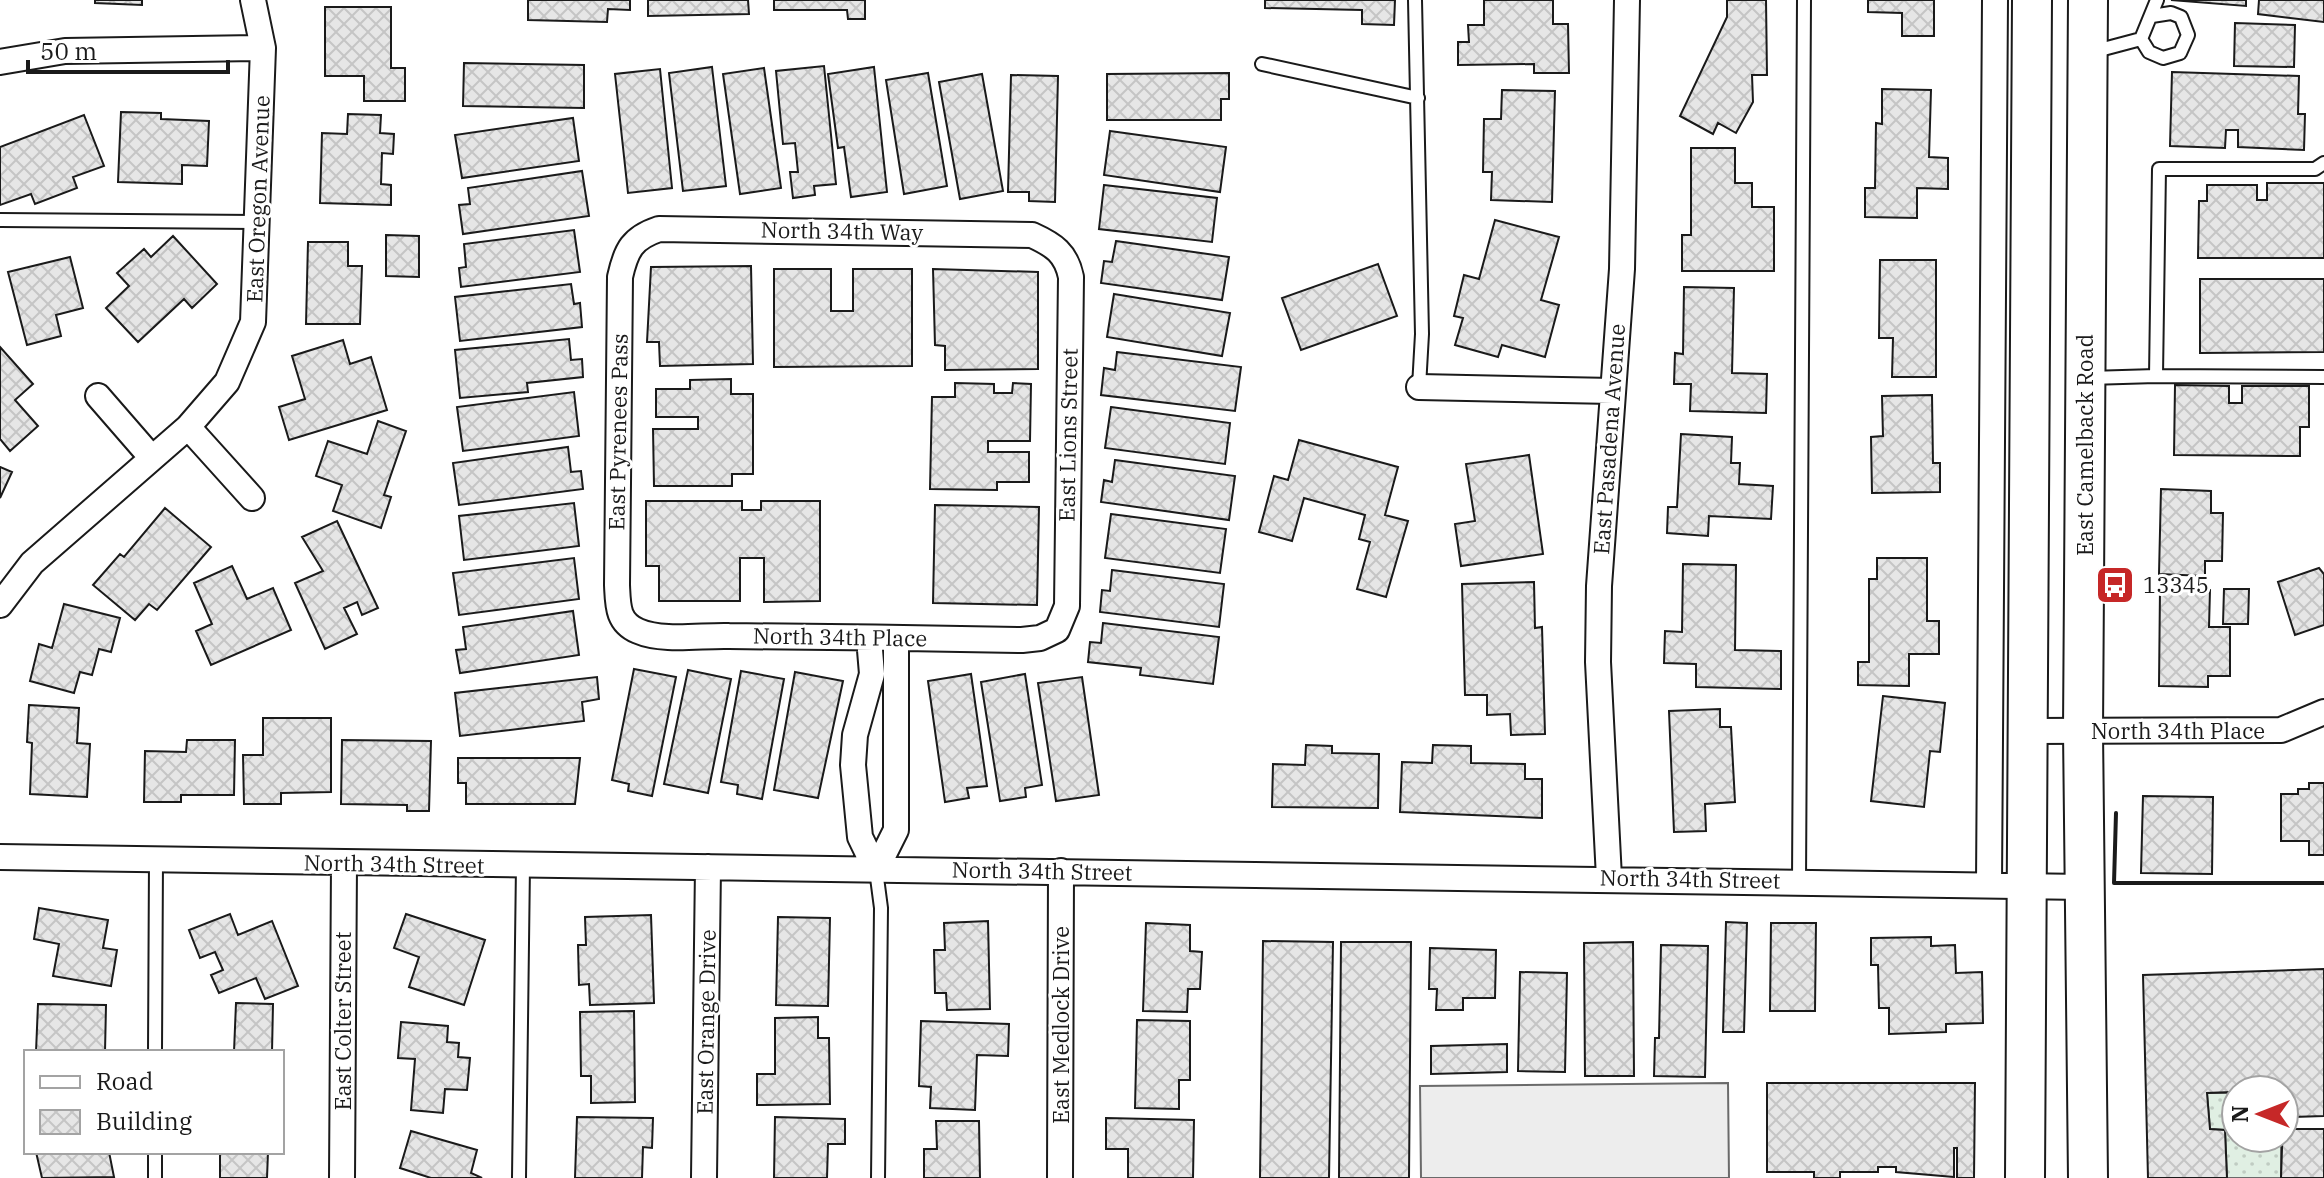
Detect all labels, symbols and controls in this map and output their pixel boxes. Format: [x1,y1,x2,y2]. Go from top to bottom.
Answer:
scale bar [28,24,228,74]
text: 50 m [40,35,97,67]
street label: East Oregon Avenue [239,95,276,303]
street label: North 34th Way [761,215,924,246]
street label: East Pasadena Avenue [1586,323,1631,555]
street label: East Pyrenees Pass [601,333,634,531]
street label: East Camelback Road [2070,334,2099,556]
street label: East Lions Street [1051,348,1084,522]
bus stop icon: 13345 [2094,564,2136,606]
place label: 13345 [2143,570,2209,599]
street label: North 34th Place [753,620,927,653]
street label: North 34th Place [2091,716,2265,745]
street label: North 34th Street [303,847,485,880]
street label: North 34th Street [951,854,1133,887]
street label: North 34th Street [1599,862,1781,895]
street label: East Medlock Drive [1046,926,1075,1124]
street label: East Orange Drive [689,929,722,1115]
street label: East Colter Street [328,931,357,1110]
legend [24,1050,284,1154]
text: Road [96,1065,153,1097]
north arrow [2220,1074,2300,1154]
text: Building [96,1105,192,1137]
text: N [2225,1105,2254,1123]

